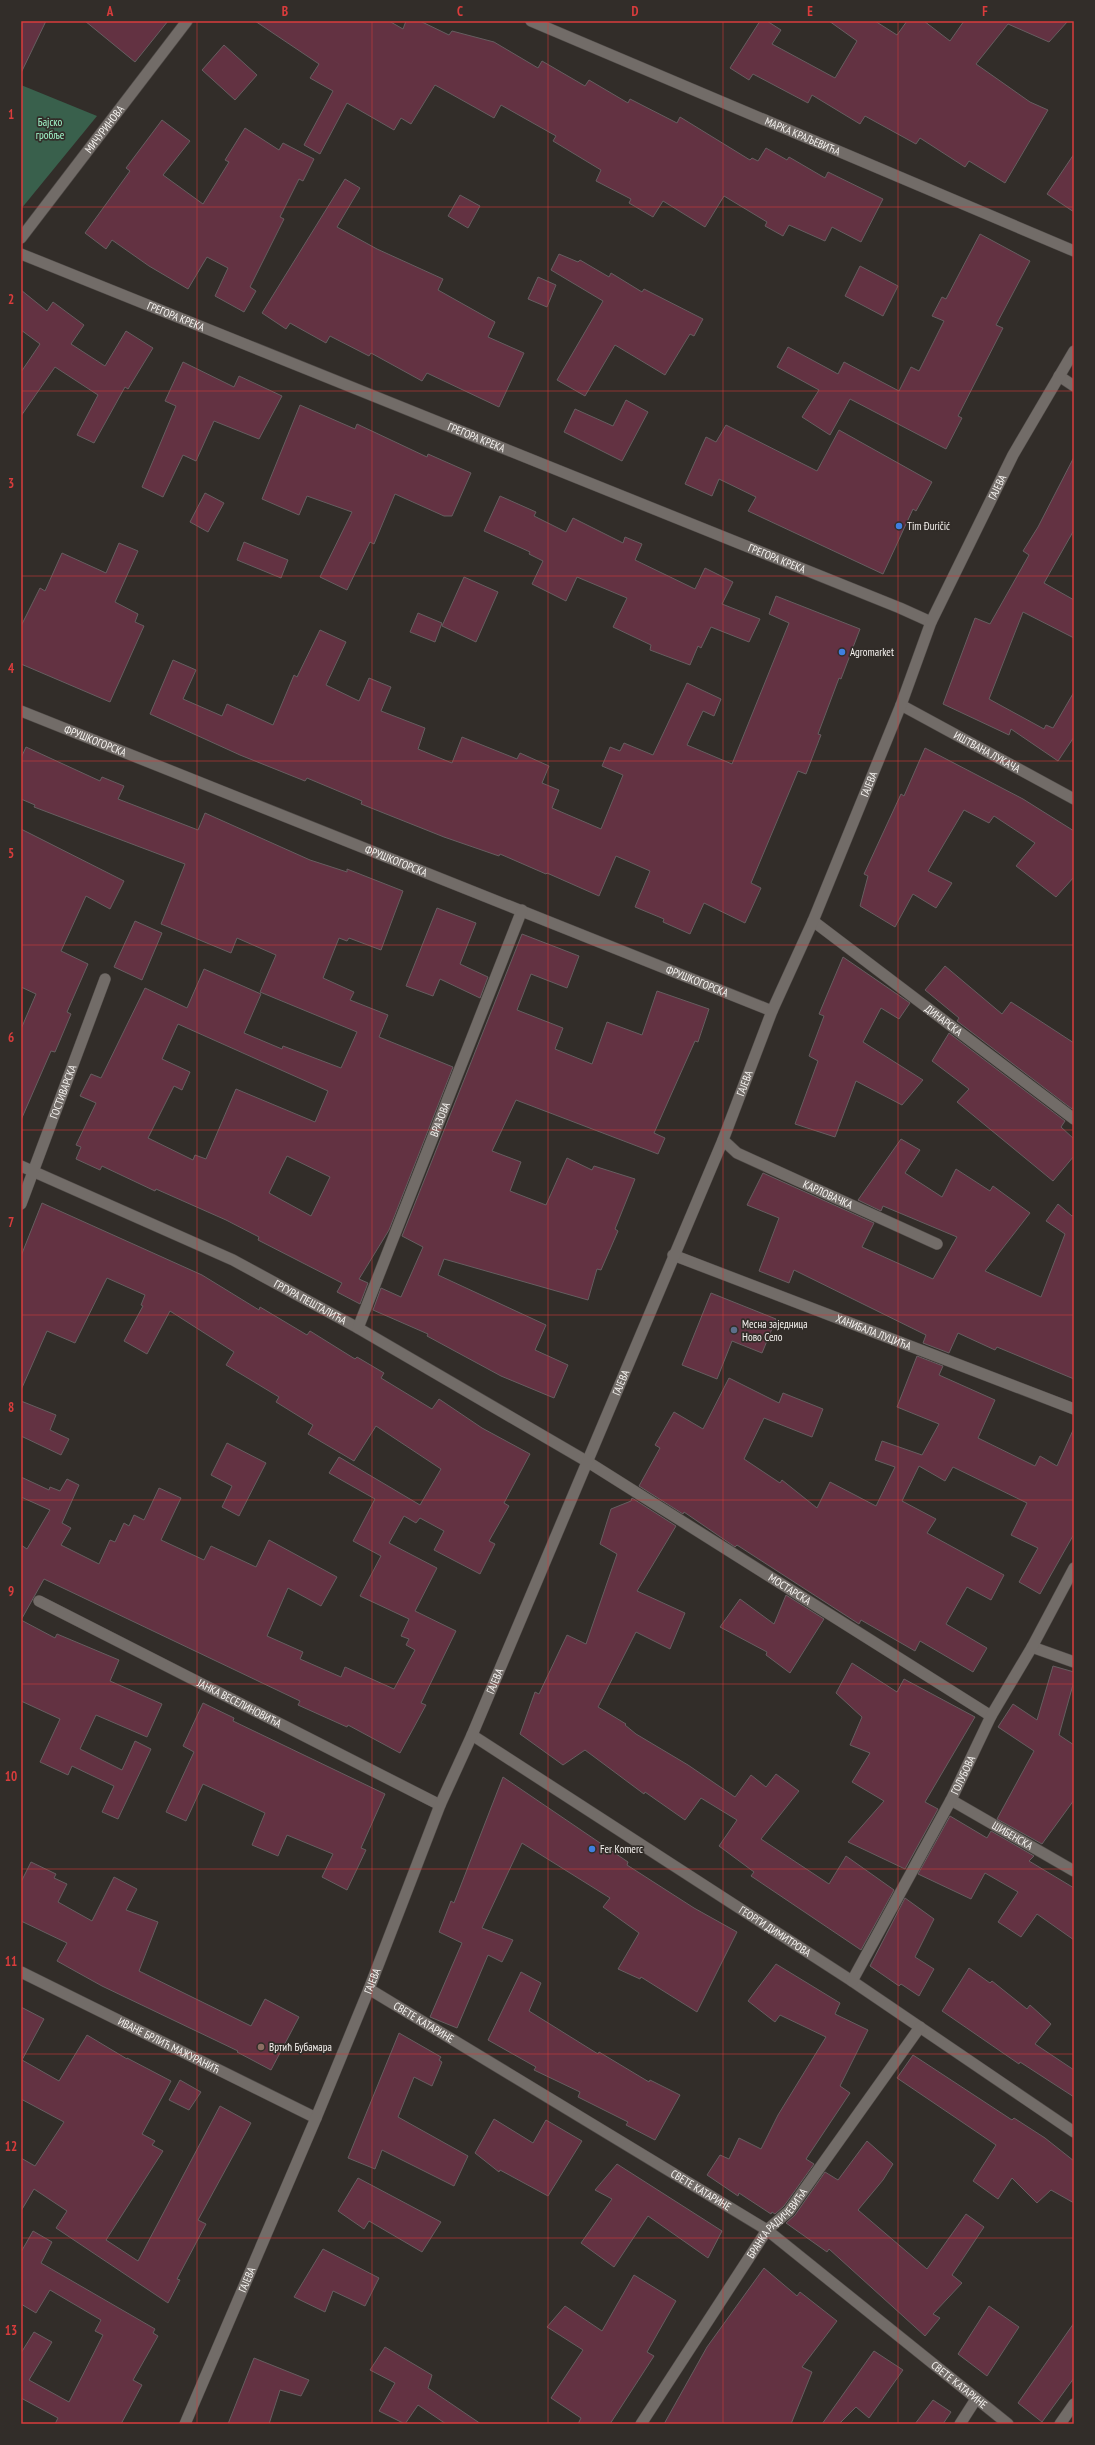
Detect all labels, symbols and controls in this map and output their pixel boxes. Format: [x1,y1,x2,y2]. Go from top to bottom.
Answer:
text: A [106,3,114,20]
text: B [282,3,288,20]
text: C [457,3,463,20]
text: D [632,3,639,20]
text: E [807,3,813,20]
text: F [982,3,988,20]
street label: МИЧУРИНОВА [81,102,127,156]
text: 1 [8,106,14,123]
street label: МАРКА КРАЉЕВИЋА [763,114,843,159]
park label: Бајско гробље [36,115,65,142]
text: 2 [8,291,14,308]
street label: ГРЕГОРА КРЕКА [145,299,207,335]
street label: ГРЕГОРА КРЕКА [446,420,508,456]
street label: ГАЈЕВА [985,471,1010,502]
text: 3 [8,475,14,492]
place label: Tim Đuričić [907,519,950,533]
marker: Tim Đuričić [894,521,904,531]
street label: ГРЕГОРА КРЕКА [746,541,809,577]
place label: Agromarket [850,645,894,659]
marker: Agromarket [837,647,847,657]
text: 4 [8,660,15,677]
street label: ФРУШКОГОРСКА [62,722,129,760]
street label: ИШТВАНА ЛУКАЧА [951,728,1024,776]
street label: ГАЈЕВА [857,769,881,799]
street label: ФРУШКОГОРСКА [363,842,430,880]
text: 5 [8,845,14,862]
street label: ФРУШКОГОРСКА [664,962,731,1000]
street label: ДИНАРСКА [922,1001,966,1039]
text: 6 [8,1029,14,1046]
street label: ГОСТИВАРСКА [47,1062,80,1120]
street label: ГАЈЕВА [733,1068,756,1098]
street label: ВРАЗОВА [427,1099,453,1139]
street label: КАРЛОВАЧКА [801,1177,856,1212]
text: 7 [8,1214,14,1231]
street label: ГРГУРА ПЕШТАЛИЋА [272,1277,350,1328]
street label: ХАНИБАЛА ЛУЦИЋА [834,1311,914,1353]
place label: Месна заједница Ново Село [742,1317,808,1344]
marker: Месна заједница Ново Село [729,1325,739,1335]
street label: ГАЈЕВА [609,1367,633,1397]
text: 8 [8,1399,14,1416]
street label: МОСТАРСКА [766,1571,815,1608]
text: 9 [8,1583,14,1600]
street label: ГАЈЕВА [483,1666,507,1696]
street label: ЈАНКА ВЕСЕЛИНОВИЋА [194,1675,285,1731]
street label: ГОЛУБОВА [948,1752,979,1797]
text: 10 [5,1768,17,1785]
street label: ШИБЕНСКА [990,1818,1036,1853]
place label: Fer Komerc [600,1842,643,1856]
marker: Fer Komerc [587,1844,597,1854]
street label: ГЕОРГИ ДИМИТРОВА [736,1903,814,1960]
text: 11 [5,1953,17,1970]
street label: ГАЈЕВА [361,1965,384,1996]
street label: СВЕТЕ КАТАРИНЕ [391,1999,457,2046]
street label: ИВАНЕ БРЛИЋ МАЖУРАНИЋ [116,2014,222,2076]
place label: Вртић Бубамара [269,2040,332,2054]
marker: Вртић Бубамара [256,2042,266,2052]
text: 12 [5,2138,17,2155]
street label: СВЕТЕ КАТАРИНЕ [668,2166,734,2214]
street label: БРАНКА РАДИЧЕВИЋА [744,2185,810,2261]
street label: ГАЈЕВА [235,2264,259,2295]
text: 13 [5,2322,17,2339]
street label: СВЕТЕ КАТАРИНЕ [928,2358,990,2412]

